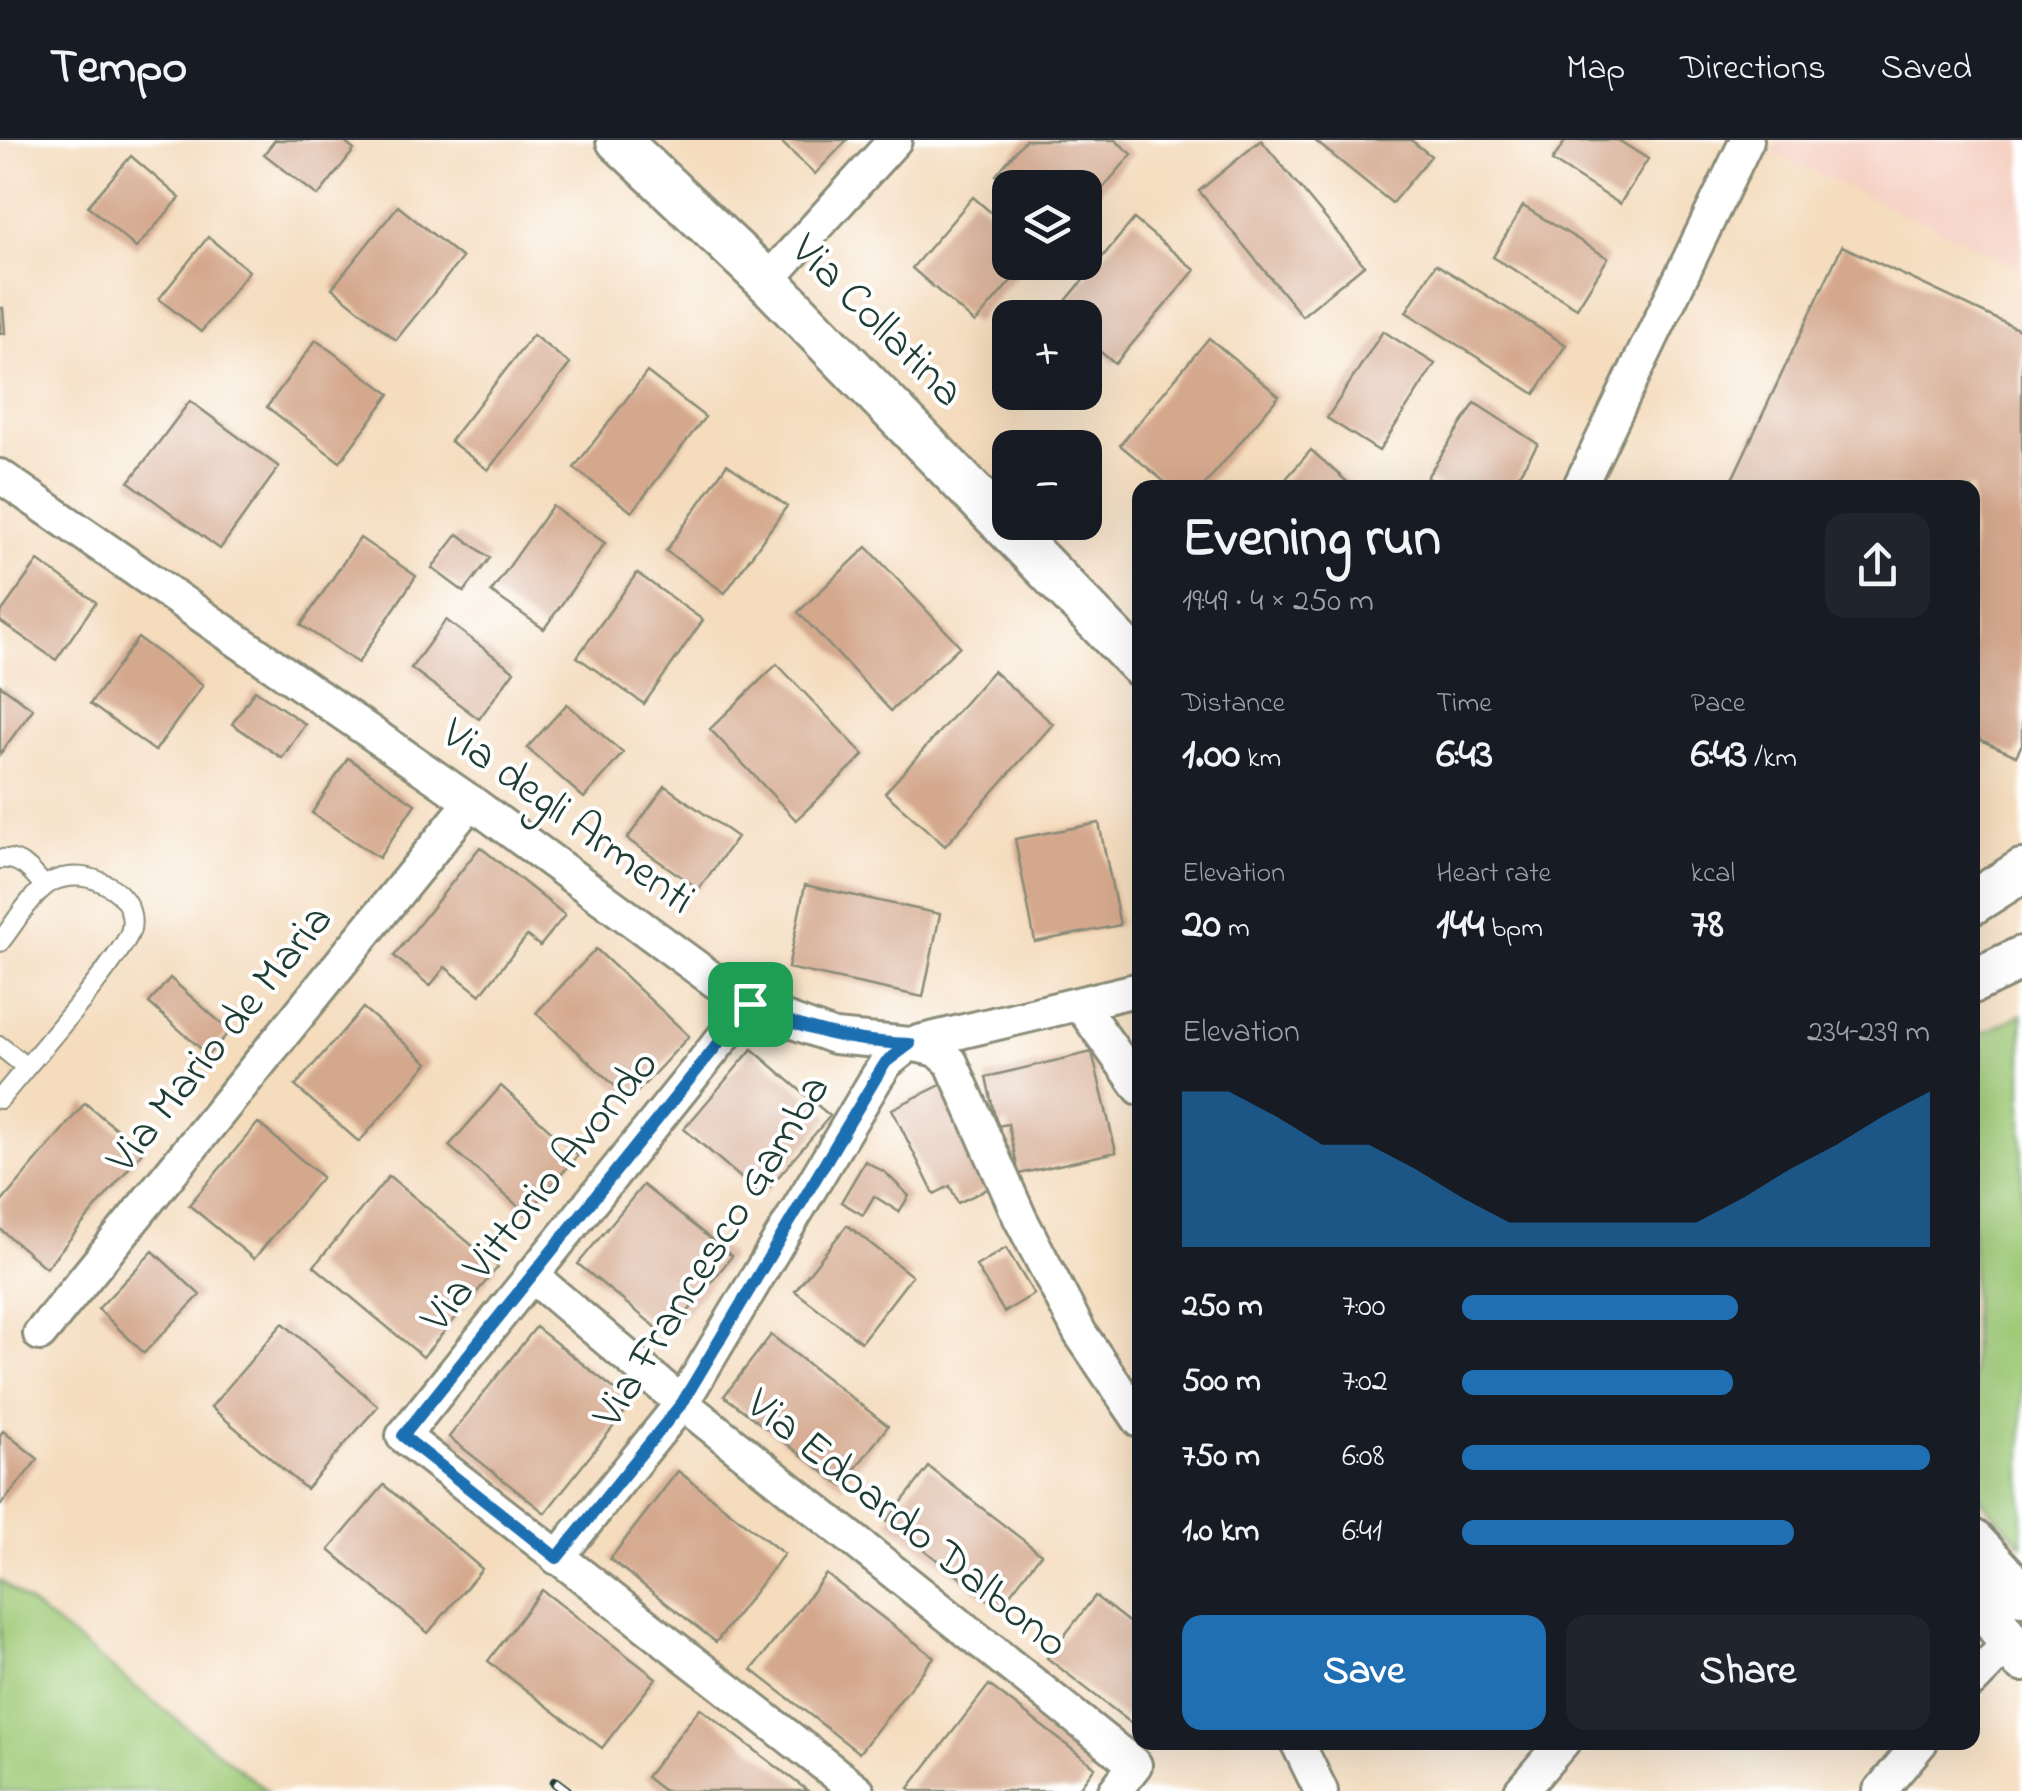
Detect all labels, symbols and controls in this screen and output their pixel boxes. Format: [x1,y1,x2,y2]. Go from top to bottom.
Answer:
text: Tempo [50,34,187,104]
text: Map [1566,44,1625,95]
text: Directions [1680,44,1826,95]
text: Saved [1881,44,1972,95]
map controls [992,170,1102,540]
button: layers [992,170,1102,280]
street label: Via Collatina [773,219,978,424]
button: + [992,300,1102,410]
button: − [992,430,1102,540]
text: Evening run [1182,501,1441,581]
button: share [1825,513,1930,618]
text: 19:49 · 4 × 250 m [1182,579,1374,626]
text: Distance [1182,684,1285,725]
text: Time [1436,684,1492,725]
text: Pace [1691,684,1745,725]
street label: Via degli Armenti [425,703,708,934]
text: 1.00 [1182,725,1240,786]
text: 6:43 [1436,725,1493,786]
text: 6:43 [1691,725,1747,786]
text: km [1240,739,1281,780]
text: /km [1747,739,1797,780]
text: Elevation [1182,854,1285,895]
text: Heart rate [1436,854,1551,895]
text: kcal [1691,854,1735,895]
street label: Via Mario de Maria [91,891,350,1190]
text: 20 [1182,895,1221,956]
text: 144 [1436,895,1484,956]
text: 78 [1691,895,1724,956]
text: m [1221,909,1250,950]
text: bpm [1484,909,1543,950]
pin [708,962,793,1047]
icon: arrive [723,977,778,1032]
text: Elevation [1182,1010,1300,1057]
text: 234–239 m [1807,1010,1930,1057]
street label: Via Vittorio Avondo [405,1036,676,1349]
street label: Via Francesco Gamba [577,1062,849,1443]
text: 250 m [1182,1284,1263,1331]
text: 7:00 [1342,1284,1386,1331]
text: 500 m [1182,1359,1261,1406]
text: 7:02 [1342,1359,1388,1406]
street label: Via Edoardo Dalbono [729,1373,1082,1676]
text: 750 m [1182,1434,1260,1481]
text: 6:08 [1342,1434,1385,1481]
text: 1.0 km [1182,1509,1259,1556]
text: 6:41 [1342,1509,1382,1556]
button: Save [1182,1615,1546,1730]
button: Share [1566,1615,1930,1730]

